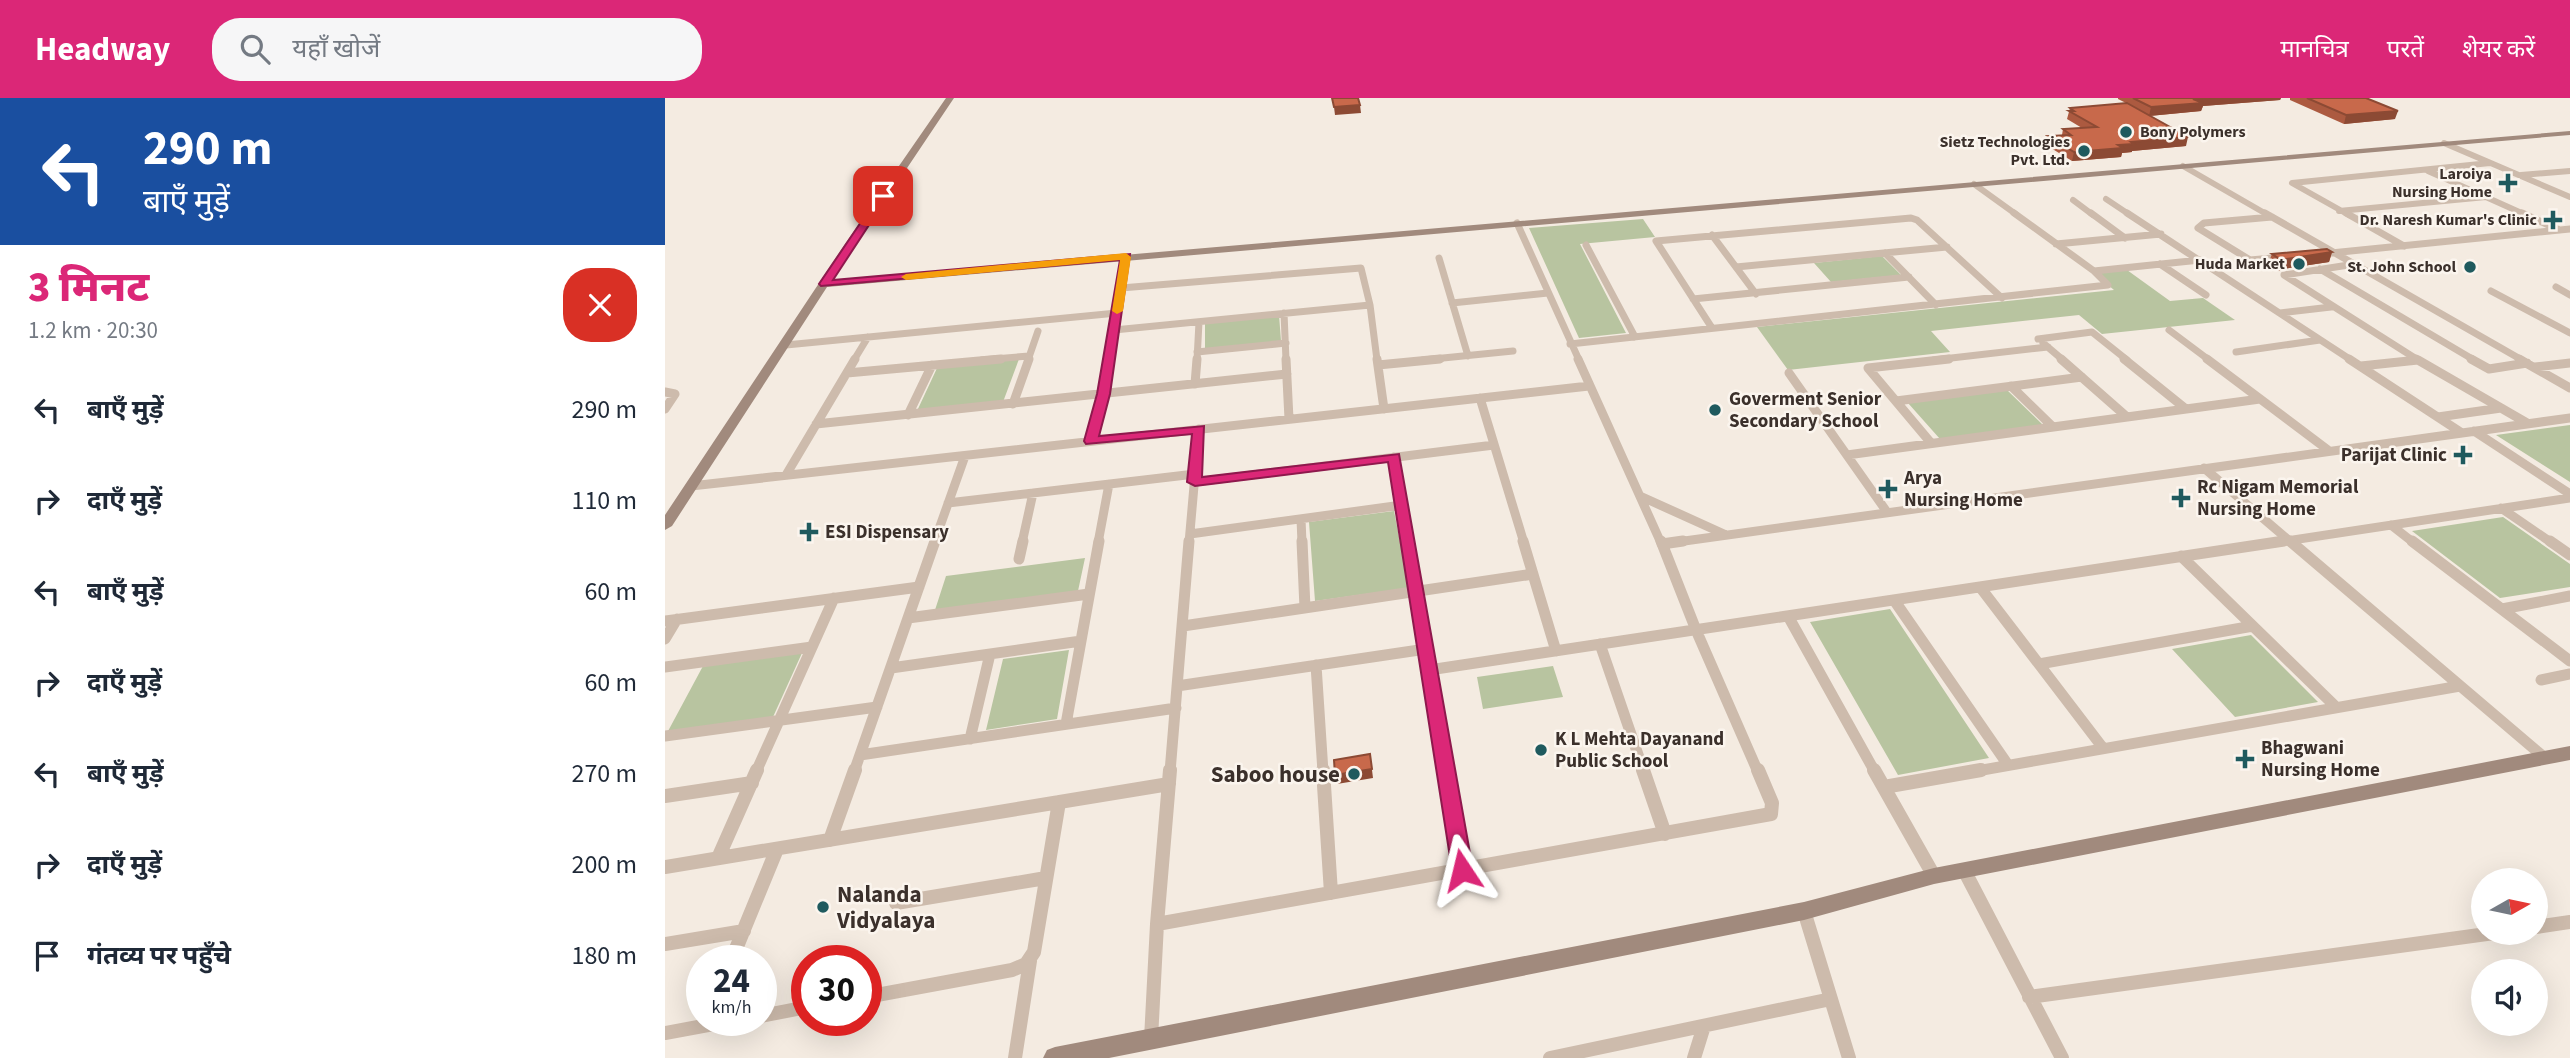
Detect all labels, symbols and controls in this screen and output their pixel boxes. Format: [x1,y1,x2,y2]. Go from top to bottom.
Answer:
search box [212,18,702,81]
text: Headway [35,26,170,73]
icon: search [236,30,274,68]
text: यहाँ खोजें [292,30,380,67]
text: मानचित्र [2280,32,2349,67]
text: परतें [2387,32,2424,67]
text: शेयर करें [2462,32,2535,67]
text: 290 m [143,114,272,184]
place label: Bony Polymers [2140,121,2246,143]
marker: Bony Polymers [2118,124,2134,140]
icon: left [28,126,119,217]
place label: Sietz Technologies Pvt. Ltd. [1939,131,2070,171]
marker: Sietz Technologies Pvt. Ltd. [2076,143,2092,159]
place label: Laroiya Nursing Home [2392,163,2492,203]
pin [853,166,913,226]
marker: Laroiya Nursing Home [2498,173,2518,193]
icon: arrive [864,177,902,215]
text: बाएँ मुड़ें [143,179,230,225]
place label: Dr. Naresh Kumar's Clinic [2360,209,2537,231]
marker: Dr. Naresh Kumar's Clinic [2543,210,2563,230]
place label: Huda Market [2195,253,2285,275]
marker: Huda Market [2291,256,2307,272]
place label: St. John School [2347,256,2456,278]
text: 3 मिनट [28,258,149,318]
marker: St. John School [2462,259,2478,275]
button: close [563,268,637,342]
text: 1.2 km · 20:30 [28,314,158,347]
place label: Goverment Senior Secondary School [1729,386,1882,435]
icon: left [28,391,66,429]
text: बाएँ मुड़ें [87,391,164,428]
text: 290 m [571,391,637,428]
marker: Goverment Senior Secondary School [1707,402,1723,418]
place label: Parijat Clinic [2341,442,2447,469]
marker: Parijat Clinic [2453,445,2473,465]
place label: Arya Nursing Home [1903,465,2023,514]
place label: Rc Nigam Memorial Nursing Home [2197,474,2359,523]
marker: Arya Nursing Home [1878,479,1898,499]
icon: right [28,482,66,520]
text: दाएँ मुड़ें [87,482,162,519]
text: 110 m [571,482,637,519]
marker: Rc Nigam Memorial Nursing Home [2171,488,2191,508]
place label: ESI Dispensary [825,519,949,546]
marker: ESI Dispensary [799,522,819,542]
icon: left [28,573,66,611]
text: बाएँ मुड़ें [87,573,164,610]
text: 60 m [584,573,637,610]
icon: right [28,664,66,702]
text: दाएँ मुड़ें [87,664,162,701]
text: 60 m [584,664,637,701]
place label: K L Mehta Dayanand Public School [1555,726,1724,775]
place label: Bhagwani Nursing Home [2261,735,2380,784]
marker: K L Mehta Dayanand Public School [1533,742,1549,758]
marker: Bhagwani Nursing Home [2235,749,2255,769]
icon: left [28,755,66,793]
text: बाएँ मुड़ें [87,755,164,792]
text: 270 m [571,755,637,792]
place label: Saboo house [1211,758,1340,791]
marker: Saboo house [1346,766,1362,782]
position arrow [1425,833,1499,907]
icon: right [28,846,66,884]
text: दाएँ मुड़ें [87,846,162,883]
text: 200 m [571,846,637,883]
north arrow [2471,868,2548,945]
map controls [2471,868,2548,1036]
place label: Nalanda Vidyalaya [836,878,935,937]
marker: Nalanda Vidyalaya [815,899,831,915]
icon: arrive [28,937,66,975]
text: गंतव्य पर पहुँचे [87,937,231,974]
text: 180 m [571,937,637,974]
speed limit sign: 30 [791,945,882,1036]
text: 24 [713,956,750,1006]
button: sound [2471,959,2548,1036]
text: km/h [712,995,751,1020]

